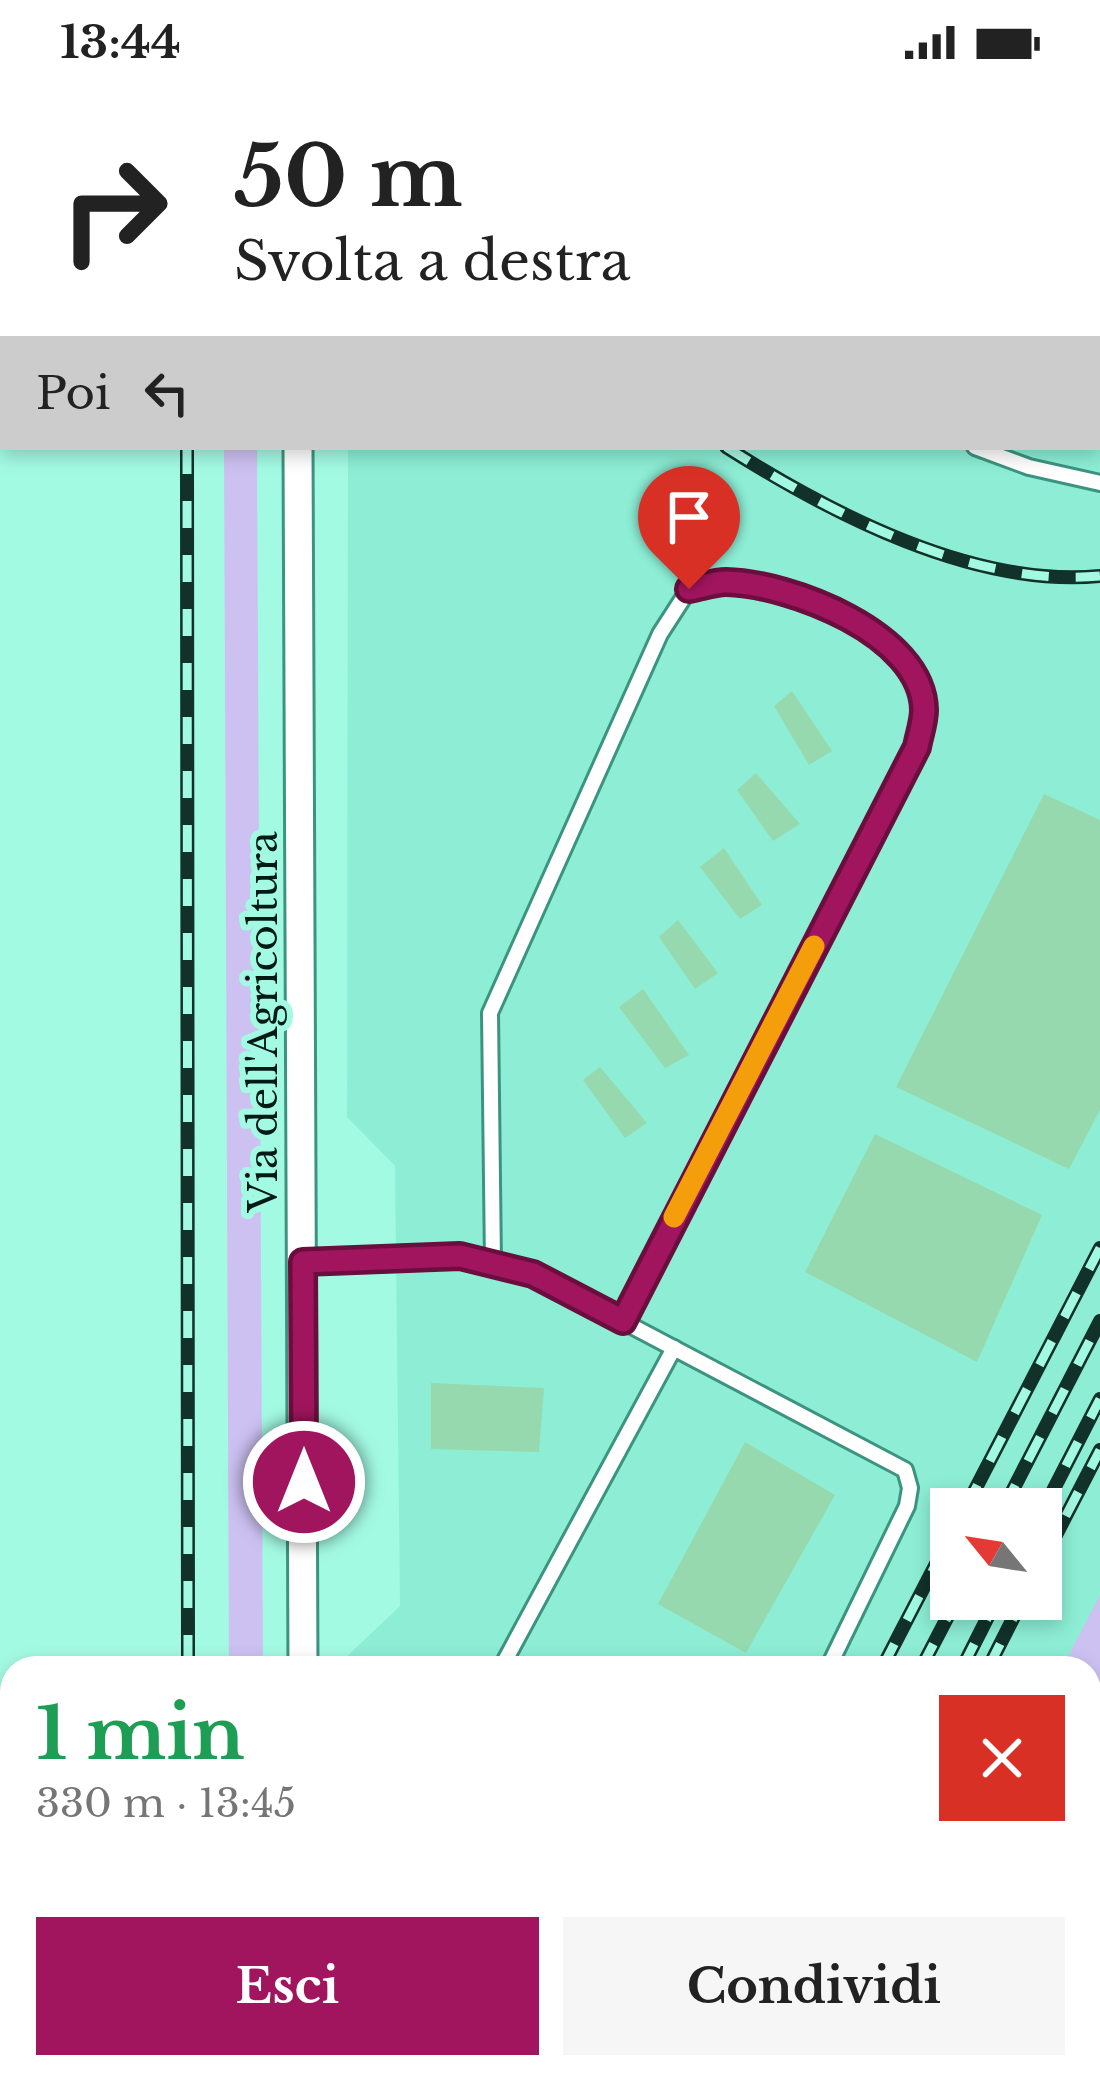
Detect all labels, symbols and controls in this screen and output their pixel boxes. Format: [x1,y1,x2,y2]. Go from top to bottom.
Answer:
text: 13:44 [60,14,181,70]
text: 50 m [234,125,463,229]
icon: right [36,132,192,288]
text: Svolta a destra [234,228,630,295]
icon: left [134,360,200,426]
text: Poi [36,365,110,421]
pin [638,466,740,589]
icon: arrive [656,484,722,550]
street label: Via dell'Agricoltura [239,831,288,1214]
position arrow [241,1419,367,1545]
north arrow [930,1488,1062,1620]
map controls [930,1488,1062,1620]
text: 1 min [36,1689,245,1778]
button: close [939,1695,1065,1821]
text: 330 m · 13:45 [36,1779,296,1828]
button: Esci [36,1917,539,2055]
button: Condividi [563,1917,1065,2055]

